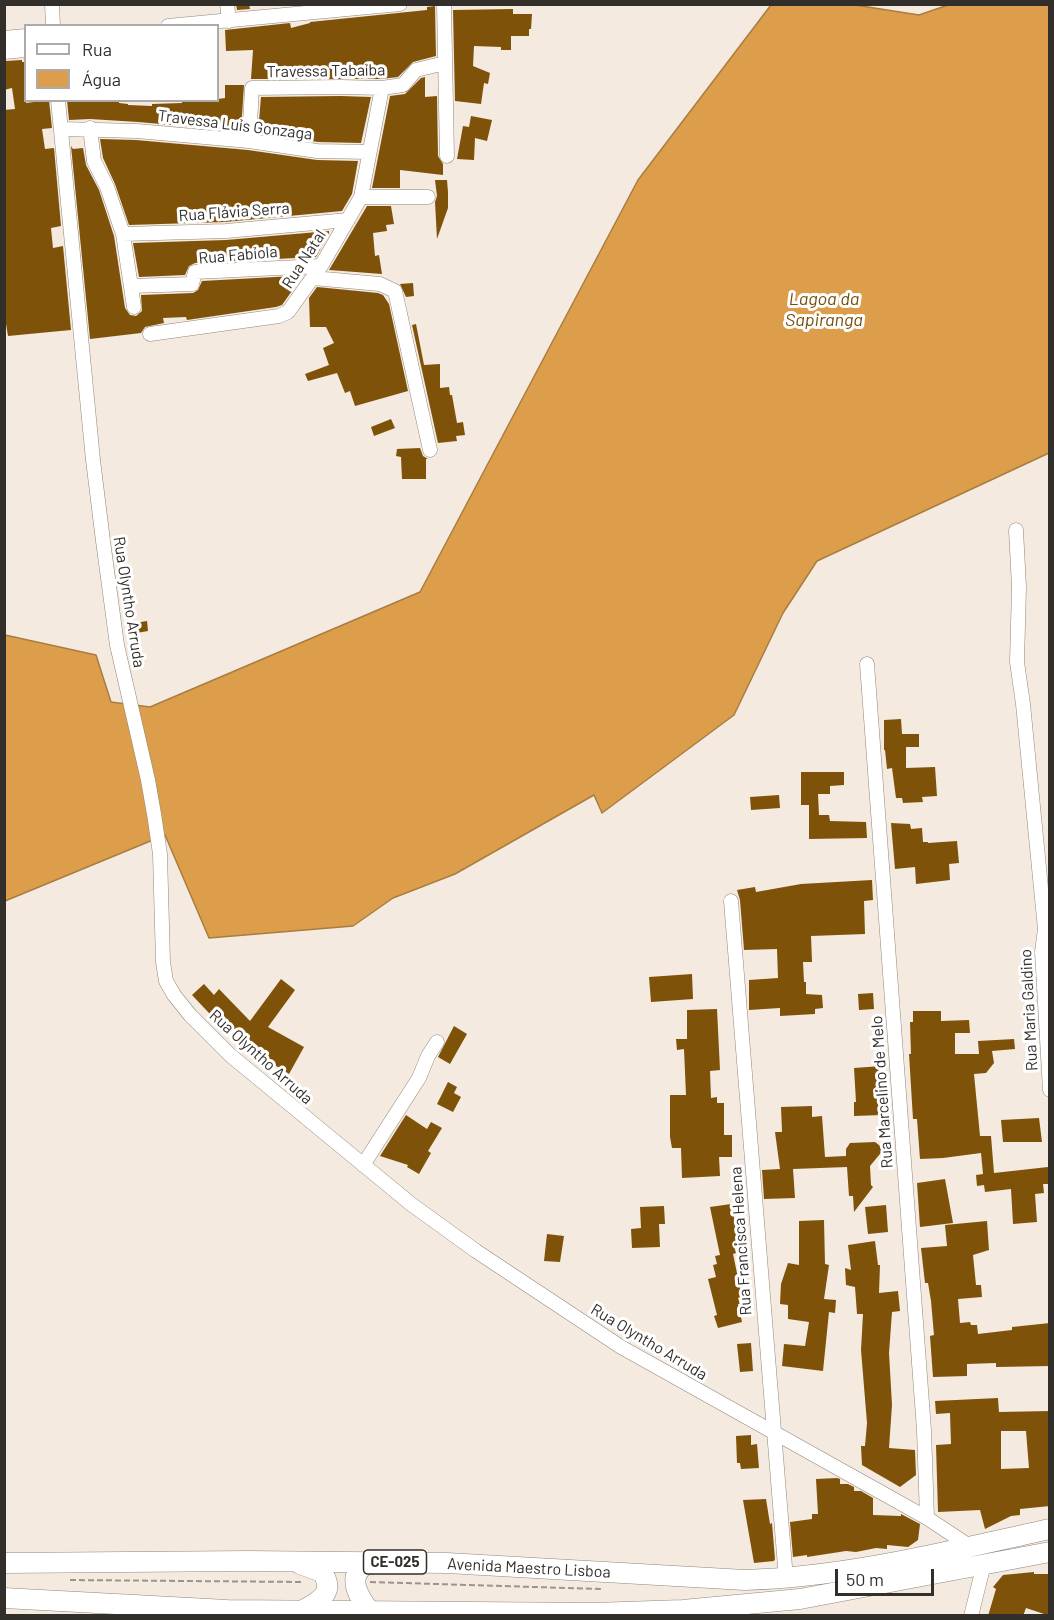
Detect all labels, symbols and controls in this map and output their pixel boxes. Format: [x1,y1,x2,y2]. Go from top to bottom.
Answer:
legend [24,24,219,102]
text: Rua [82,38,112,60]
street label: Travessa Tabaíba [267,60,385,82]
text: Água [82,68,121,90]
street label: Travessa Luís Gonzaga [157,106,313,144]
street label: Rua Flávia Serra [178,199,290,225]
street label: Rua Natal [278,226,330,292]
street label: Rua Fabíola [198,242,278,268]
water label: Lagoa da Sapiranga [785,288,863,330]
street label: Rua Olyntho Arruda [109,535,149,669]
street label: Rua Maria Galdino [1016,948,1042,1072]
street label: Rua Olyntho Arruda [205,1006,317,1108]
street label: Rua Marcelino de Melo [867,1015,897,1169]
street label: Rua Francisca Helena [726,1166,756,1316]
street label: Rua Olyntho Arruda [587,1300,711,1384]
road number: CE-025 [364,1550,426,1574]
street label: Avenida Maestro Lisboa [447,1554,611,1582]
scale bar [838,1557,937,1595]
text: 50 m [846,1568,884,1590]

